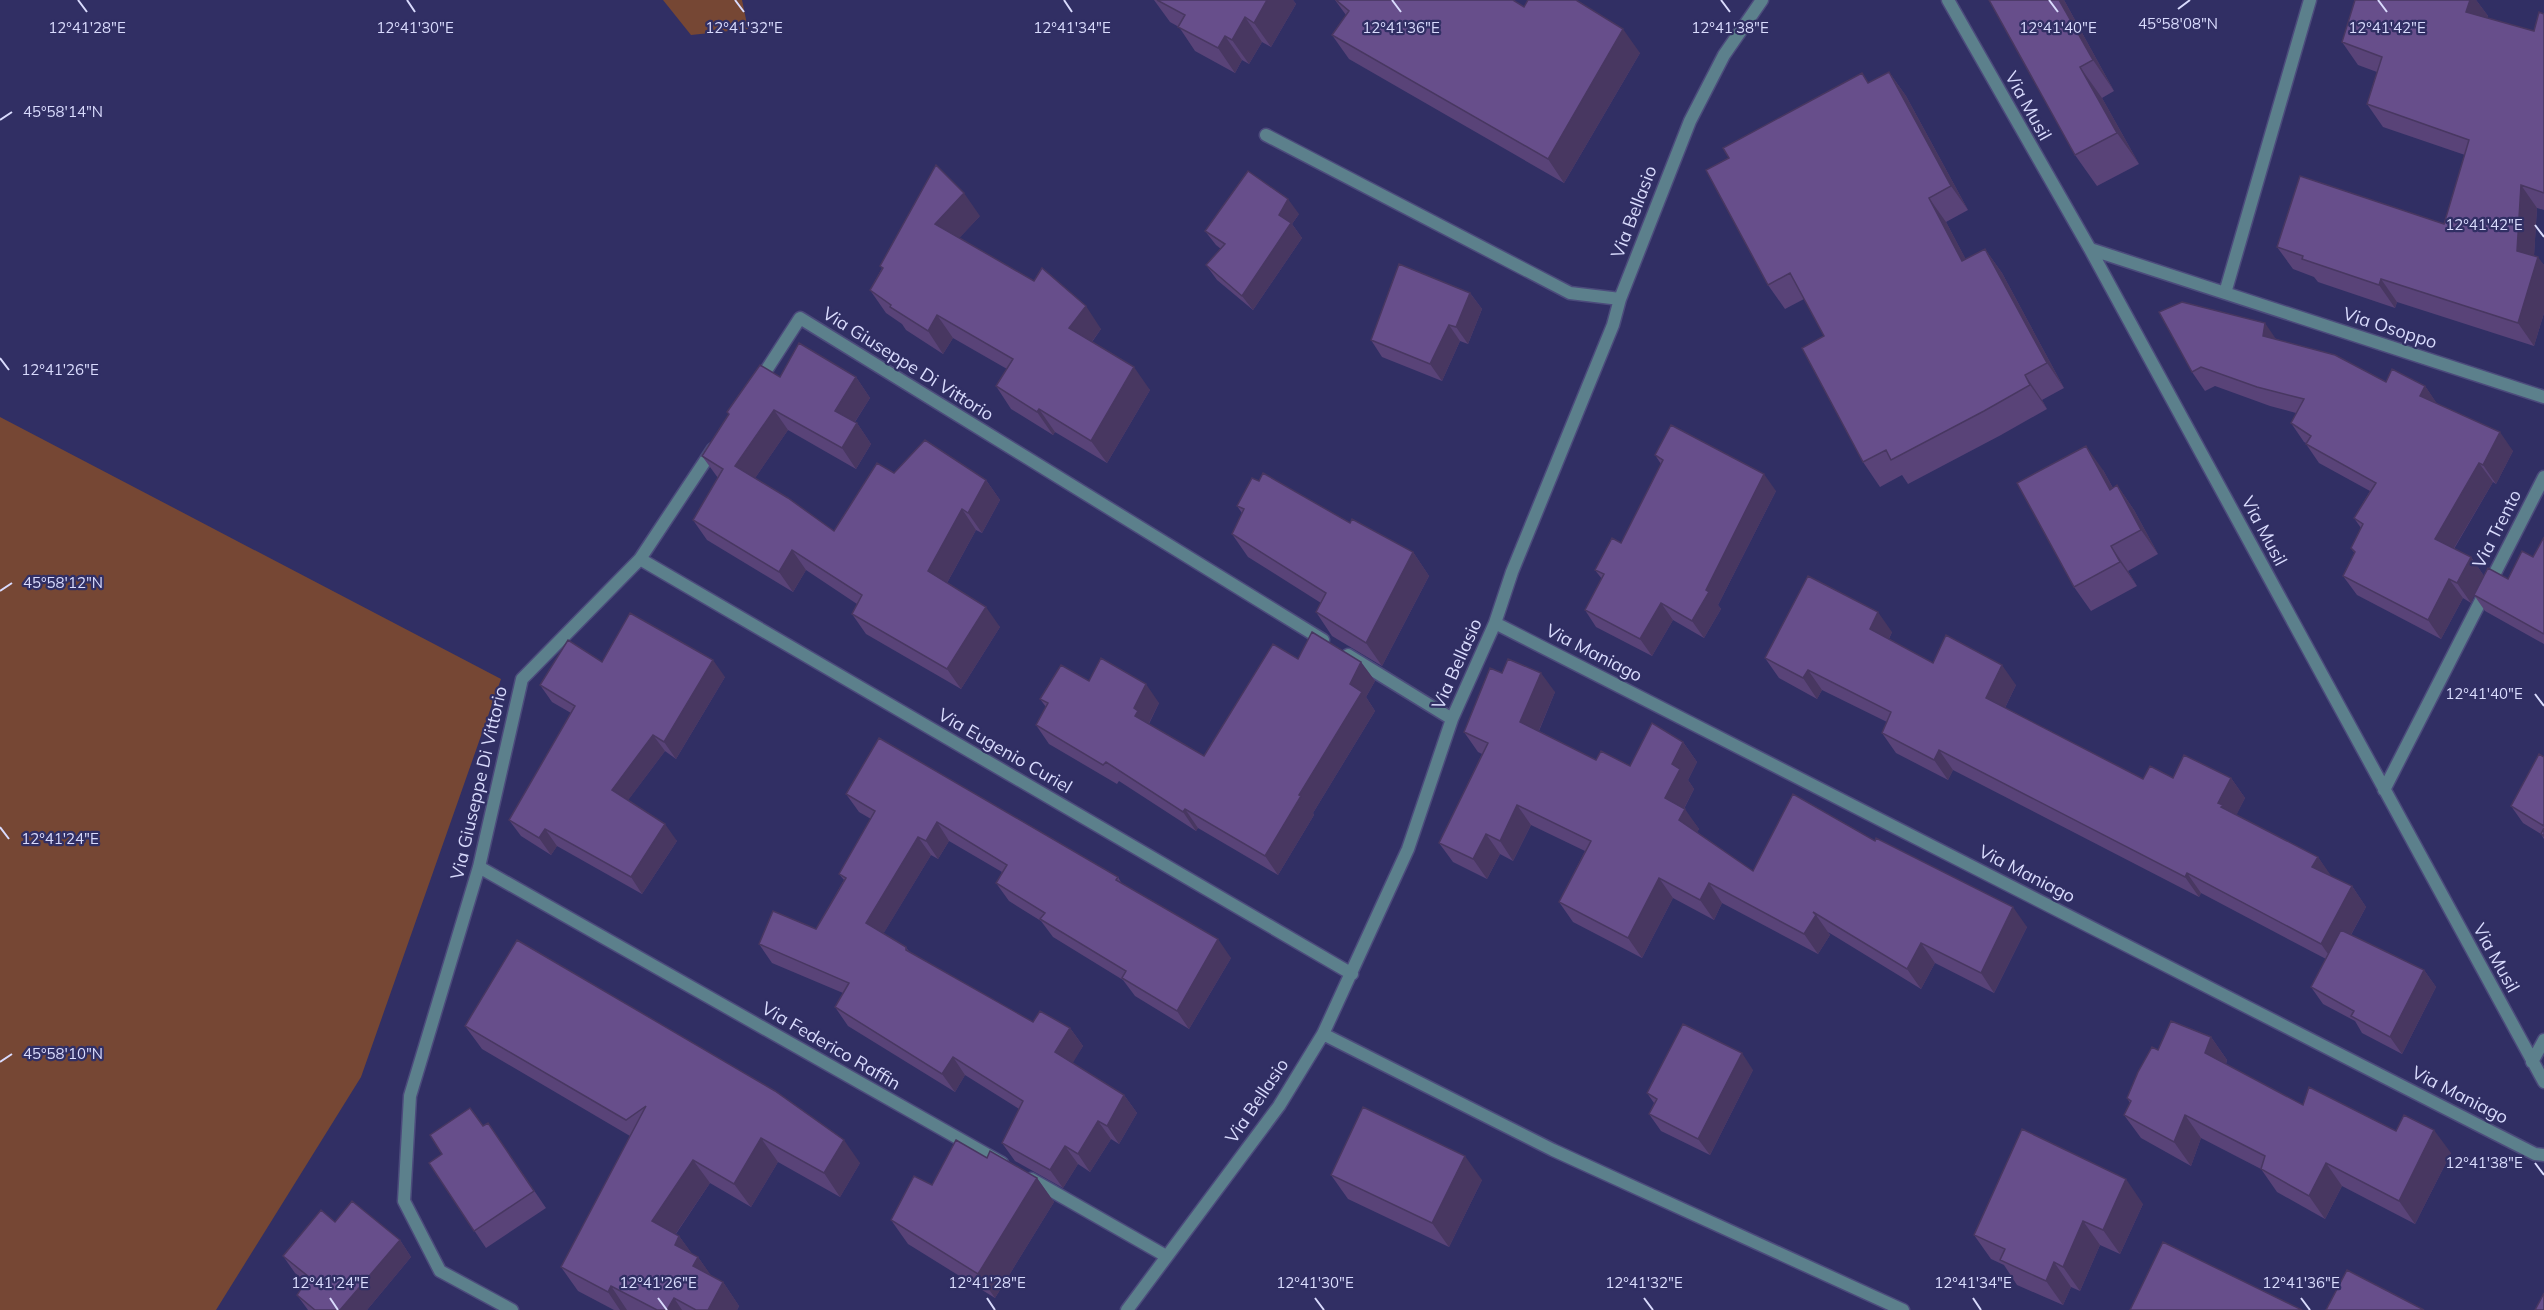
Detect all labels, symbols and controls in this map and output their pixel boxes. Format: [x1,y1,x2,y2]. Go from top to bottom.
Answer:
text: 45°58'08"N [2138,14,2218,33]
text: 12°41'28"E [48,18,126,37]
text: 12°41'30"E [376,18,454,37]
text: 12°41'32"E [705,18,783,37]
text: 12°41'34"E [1033,18,1111,37]
text: 12°41'36"E [1362,18,1440,37]
text: 12°41'38"E [1691,18,1769,37]
text: 12°41'40"E [2019,18,2097,37]
text: 12°41'42"E [2348,18,2426,37]
street label: Via Musil [2000,67,2057,144]
text: 45°58'14"N [23,102,103,121]
street label: Via Bellasio [1605,162,1662,261]
text: 12°41'42"E [2445,215,2523,234]
street label: Via Giuseppe Di Vittorio [818,301,998,426]
street label: Via Osoppo [2340,302,2440,353]
text: 12°41'26"E [21,360,99,379]
street label: Via Trento [2467,486,2526,572]
street label: Via Musil [2237,492,2292,570]
text: 45°58'12"N [23,573,103,592]
street label: Via Bellasio [1426,615,1487,713]
street label: Via Maniago [1542,618,1646,687]
street label: Via Giuseppe Di Vittorio [445,684,512,882]
text: 12°41'40"E [2445,684,2523,703]
street label: Via Eugenio Curiel [934,703,1076,798]
text: 12°41'24"E [21,829,99,848]
street label: Via Maniago [1975,839,2079,908]
street label: Via Musil [2468,919,2525,996]
street label: Via Federico Raffin [758,996,905,1095]
text: 45°58'10"N [23,1044,103,1063]
street label: Via Bellasio [1220,1054,1293,1147]
street label: Via Maniago [2408,1060,2512,1129]
text: 12°41'38"E [2445,1153,2523,1172]
text: 12°41'24"E [291,1273,369,1292]
text: 12°41'26"E [619,1273,697,1292]
text: 12°41'28"E [948,1273,1026,1292]
text: 12°41'30"E [1276,1273,1354,1292]
text: 12°41'32"E [1605,1273,1683,1292]
text: 12°41'34"E [1934,1273,2012,1292]
text: 12°41'36"E [2262,1273,2340,1292]

